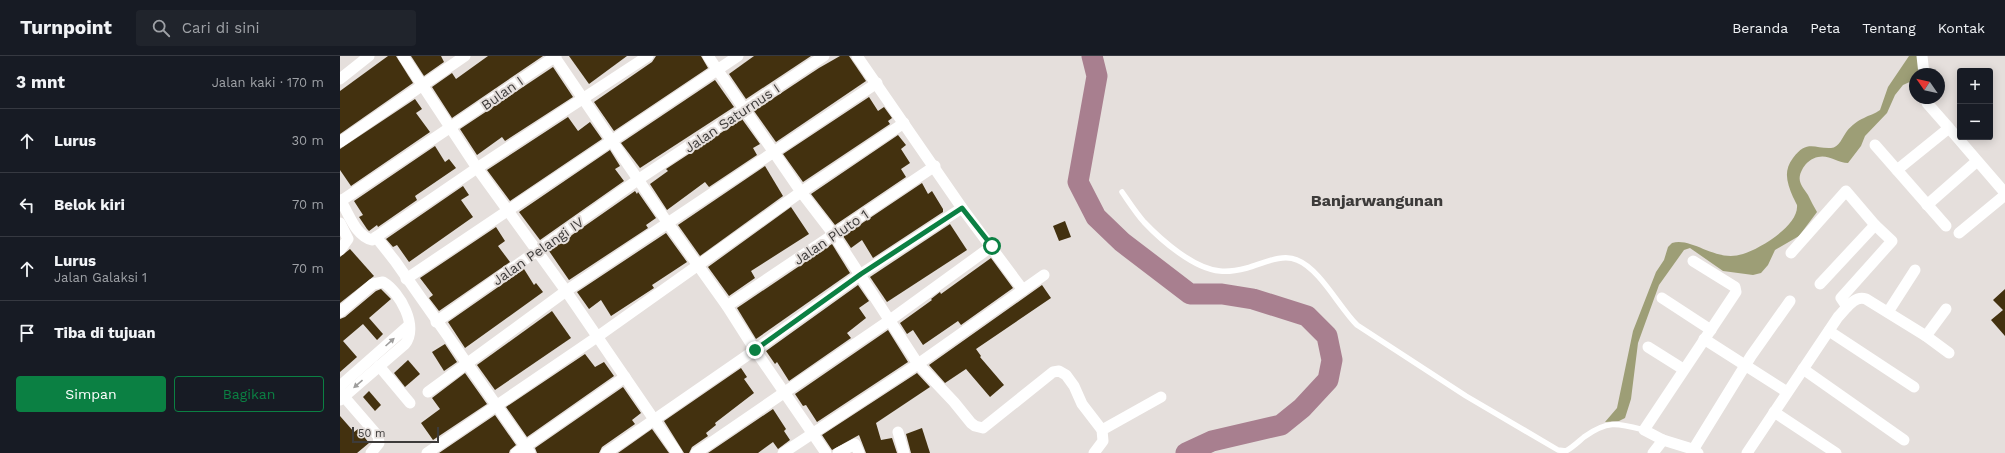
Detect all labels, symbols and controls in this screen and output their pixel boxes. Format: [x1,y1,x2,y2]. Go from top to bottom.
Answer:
search box [136,10,416,46]
text: Turnpoint [20,16,112,39]
icon: search [150,17,172,39]
text: Cari di sini [182,19,259,37]
text: Beranda [1732,20,1788,36]
text: Peta [1810,20,1840,36]
text: Tentang [1862,20,1916,36]
text: Kontak [1938,20,1985,36]
north arrow [1909,68,1945,104]
map controls [1957,68,1993,140]
button: + [1957,68,1993,104]
text: 3 mnt [16,72,65,92]
street label: Bulan I [478,73,526,113]
text: Jalan kaki · 170 m [212,75,324,90]
street label: Jalan Saturnus I [681,80,783,156]
button: − [1957,104,1993,140]
icon: ahead [16,130,38,152]
text: Lurus [54,132,96,150]
text: 30 m [292,133,324,148]
district label: Banjarwangunan [1311,191,1443,210]
icon: left [16,194,38,216]
text: Belok kiri [54,196,125,214]
text: 70 m [292,197,324,212]
street label: Jalan Pluto 1 [790,206,872,268]
street label: Jalan Pelangi IV [489,214,587,288]
route start [983,237,1001,255]
text: Lurus [54,252,96,270]
icon: ahead [16,258,38,280]
text: 70 m [292,261,324,276]
text: Jalan Galaksi 1 [54,270,147,285]
icon: arrive [16,322,38,344]
text: Tiba di tujuan [54,324,156,342]
one-way arrow [385,337,395,347]
route end [746,341,764,359]
button: Simpan [16,376,166,412]
button: Bagikan [174,376,324,412]
one-way arrow [353,380,363,389]
scale bar [352,425,439,444]
text: 50 m [358,427,385,440]

